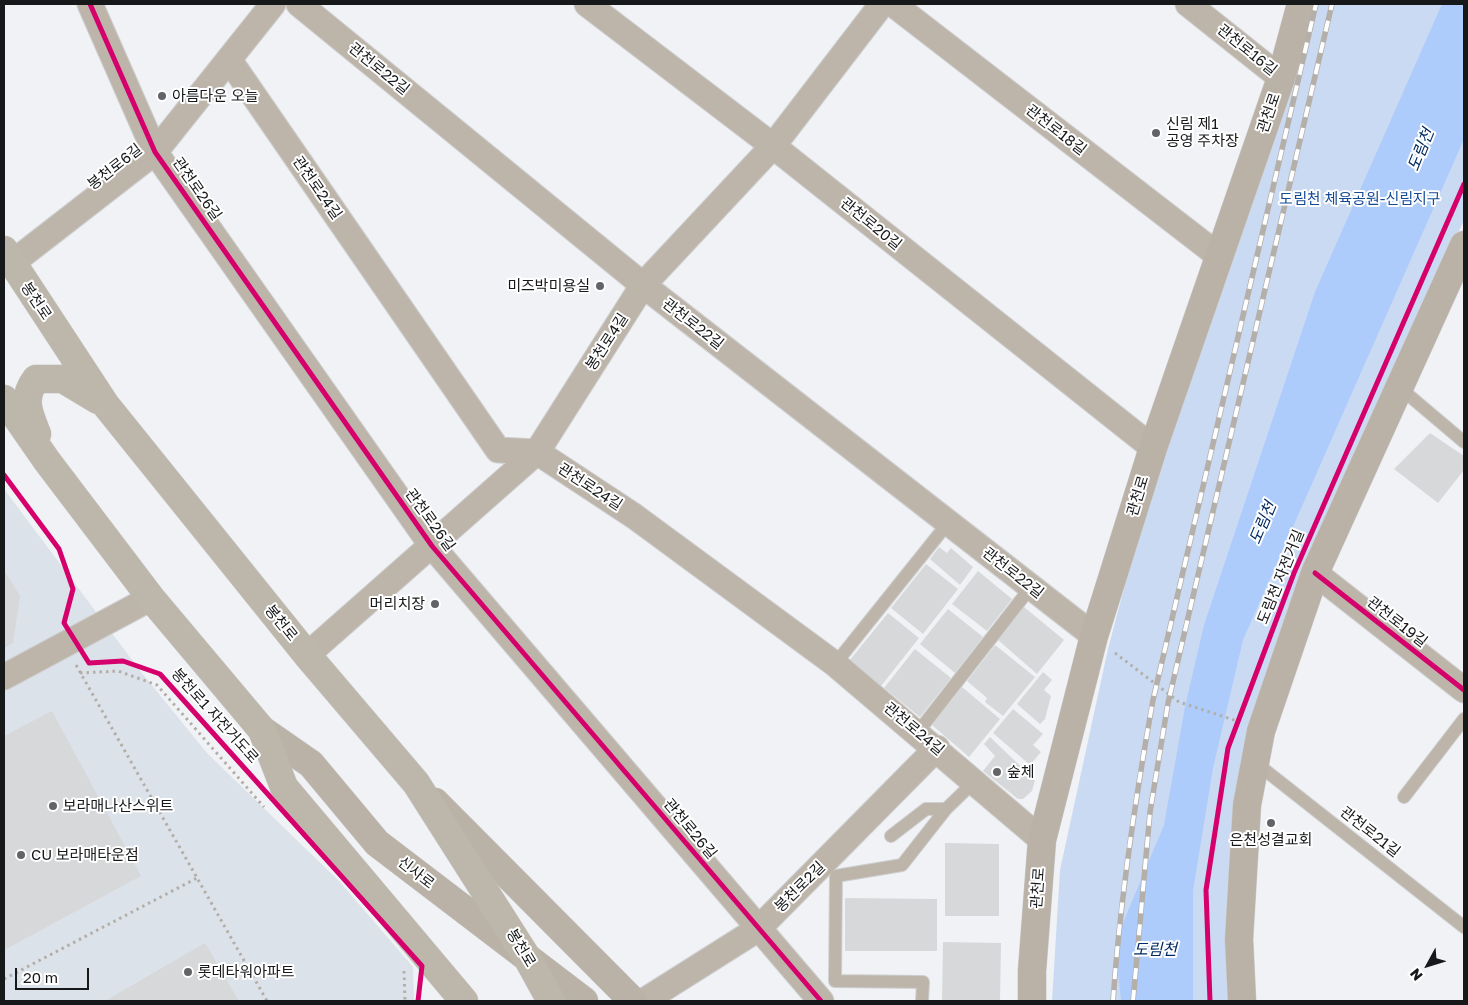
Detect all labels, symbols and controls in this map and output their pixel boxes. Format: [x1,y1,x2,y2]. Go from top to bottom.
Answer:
street label: 관천로16길 [1214,20,1280,80]
street label: 관천로22길 [345,39,413,99]
place label: 아름다운 오늘 [172,87,259,105]
marker: 아름다운 오늘 [156,90,168,102]
street label: 관천로 [1254,90,1284,136]
street label: 관천로18길 [1022,101,1090,159]
place label: 신림 제1 공영 주차장 [1166,115,1239,150]
water label: 도림천 [1404,126,1438,174]
marker: 신림 제1 공영 주차장 [1150,127,1162,139]
street label: 봉천로6길 [84,140,146,194]
street label: 관천로24길 [289,153,345,223]
street label: 관천로26길 [169,154,225,224]
park label: 도림천 체육공원-신림지구 [1279,190,1441,208]
street label: 관천로20길 [837,194,905,254]
place label: 미즈박미용실 [507,277,590,295]
street label: 봉천로 [17,279,55,323]
marker: 미즈박미용실 [594,280,606,292]
street label: 관천로22길 [659,295,727,353]
street label: 봉천로4길 [582,310,632,374]
street label: 관천로24길 [554,460,626,514]
street label: 관천로 [1123,474,1153,518]
street label: 관천로26길 [401,485,459,555]
water label: 도림천 [1246,499,1280,547]
street label: 도림천 자전거길 [1254,527,1308,627]
street label: 관천로22길 [979,544,1047,602]
street label: 관천로19길 [1363,593,1431,651]
place label: 머리치장 [370,595,425,613]
marker: 머리치장 [429,598,441,610]
street label: 봉천로 [261,601,301,645]
street label: 봉천로1 자전거도로 [168,665,262,767]
street label: 관천로24길 [880,699,948,759]
place label: 숲체 [1007,763,1035,781]
marker: 숲체 [991,766,1003,778]
street label: 관천로26길 [660,795,720,863]
place label: 보라매나산스위트 [63,797,173,815]
marker: 보라매나산스위트 [47,800,59,812]
street label: 관천로21길 [1336,803,1404,861]
marker: 은천성결교회 [1265,817,1277,829]
place label: 은천성결교회 [1230,831,1312,849]
place label: CU 보라매타운점 [31,846,139,864]
marker: CU 보라매타운점 [15,849,27,861]
street label: 신사로 [394,853,438,893]
street label: 봉천로2길 [771,858,829,916]
street label: 관천로 [1028,867,1048,909]
street label: 봉천로 [503,926,539,970]
water label: 도림천 [1133,940,1177,960]
north arrow [1403,940,1453,990]
scale bar [18,958,91,990]
place label: 롯데타워아파트 [198,963,295,981]
text: N [1406,965,1426,984]
marker: 롯데타워아파트 [182,966,194,978]
text: 20 m [23,968,58,986]

